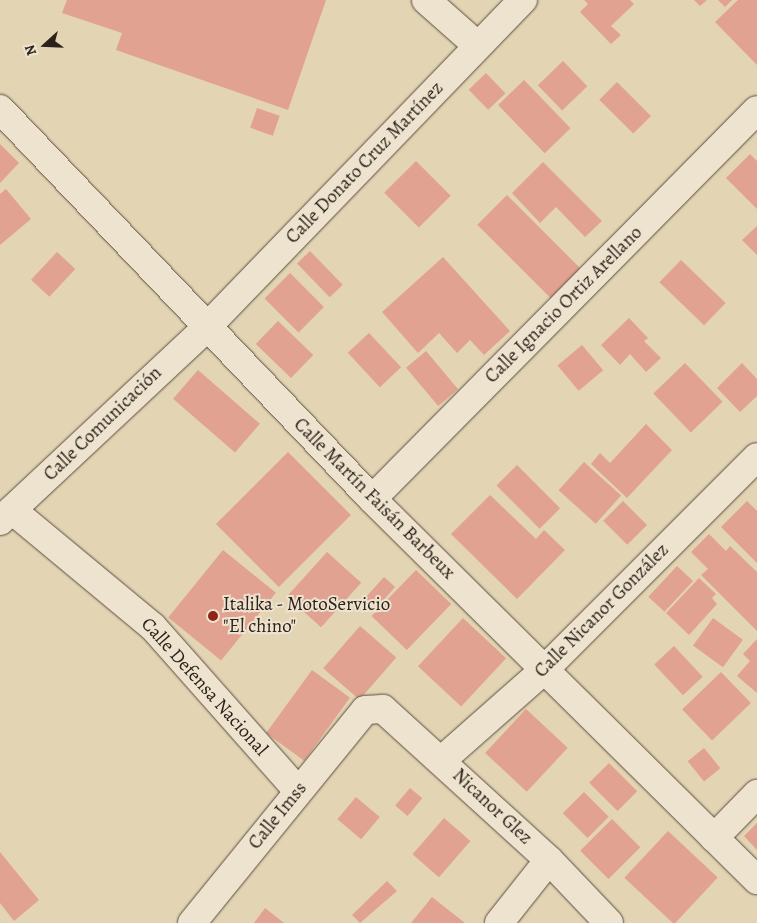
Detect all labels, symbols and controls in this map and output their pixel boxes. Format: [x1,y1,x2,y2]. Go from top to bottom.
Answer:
north arrow [20,20,70,70]
text: N [20,42,41,58]
street label: Calle Donato Cruz Martínez [282,77,448,249]
street label: Calle Ignacio Ortiz Arellano [481,222,647,388]
street label: Calle Comunicación [39,362,167,486]
street label: Calle Martín Faisán Barbeux [289,414,459,584]
street label: Calle Nicanor González [530,539,674,683]
place label: Italika - MotoServicio "El chino" [223,594,391,638]
marker: Italika - MotoServicio "El chino" [207,610,219,622]
street label: Calle Defensa Nacional [136,613,272,761]
street label: Nicanor Glez [447,764,537,850]
street label: Calle Imss [244,778,312,854]

